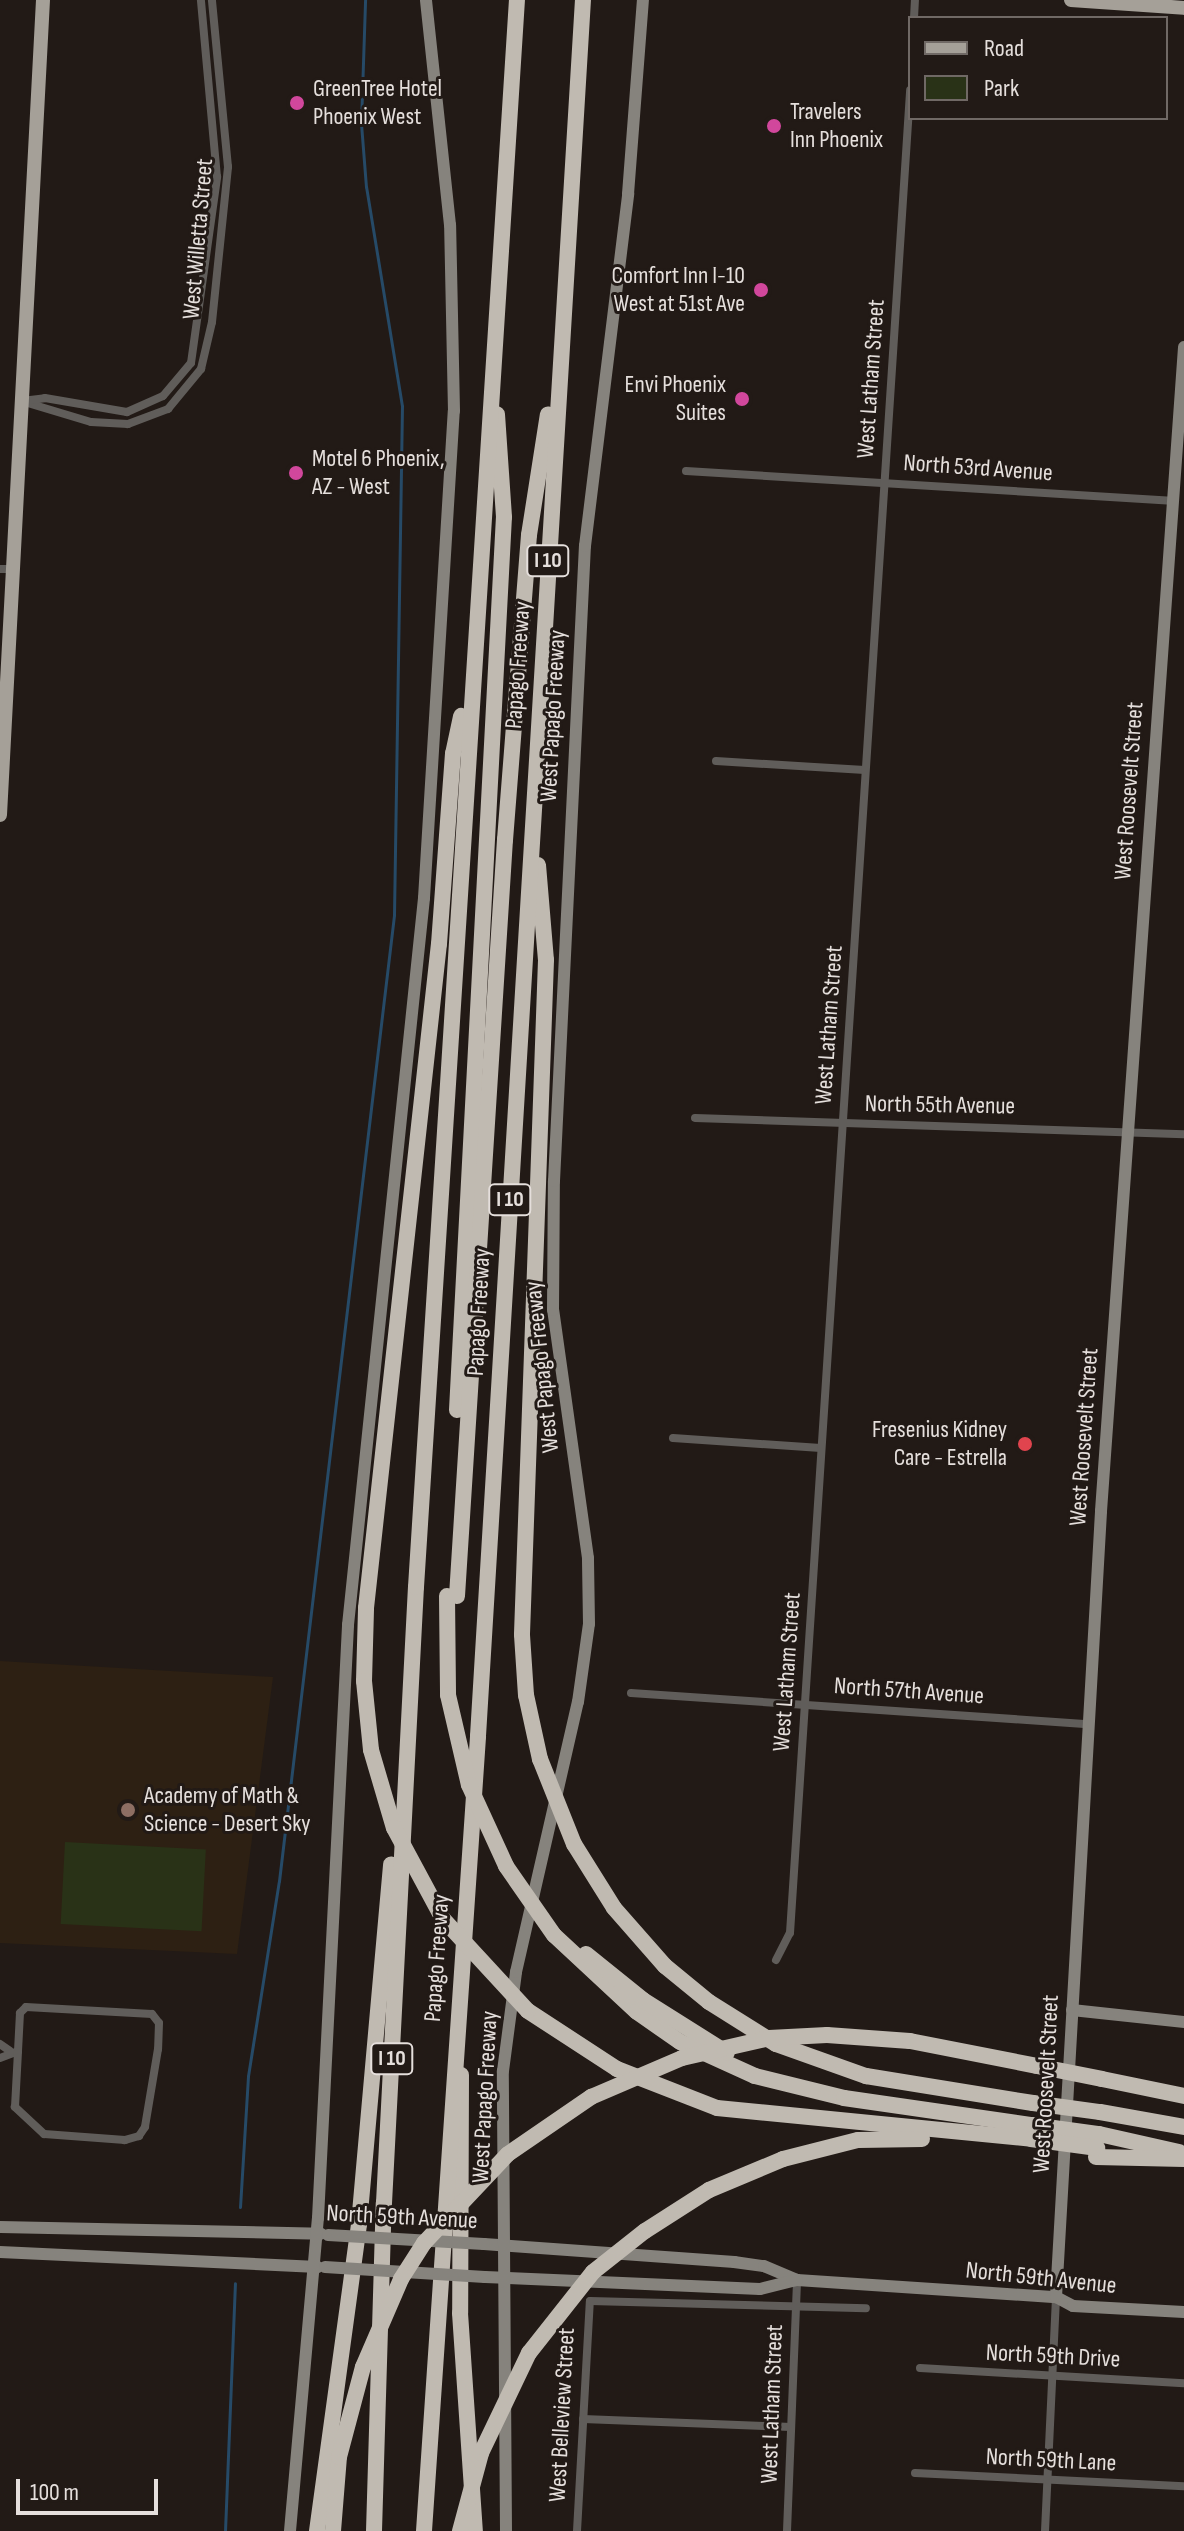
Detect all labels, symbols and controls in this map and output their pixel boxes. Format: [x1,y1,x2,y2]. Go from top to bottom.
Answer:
legend [908,16,1168,120]
text: Road [984,34,1024,63]
text: Park [984,74,1019,103]
place label: GreenTree Hotel Phoenix West [313,75,442,131]
marker: GreenTree Hotel Phoenix West [288,94,306,112]
place label: Travelers Inn Phoenix [790,98,883,154]
marker: Travelers Inn Phoenix [765,117,783,135]
street label: West Willetta Street [177,157,219,321]
place label: Comfort Inn I-10 West at 51st Ave [612,262,745,318]
marker: Comfort Inn I-10 West at 51st Ave [752,281,770,299]
street label: West Latham Street [851,298,891,460]
place label: Envi Phoenix Suites [625,371,726,427]
marker: Envi Phoenix Suites [733,390,751,408]
place label: Motel 6 Phoenix, AZ - West [312,445,445,501]
street label: North 53rd Avenue [902,448,1054,488]
marker: Motel 6 Phoenix, AZ - West [287,464,305,482]
road number: I 10 [526,543,570,579]
street label: Papago Freeway [499,600,537,730]
street label: West Papago Freeway [534,629,572,803]
street label: West Roosevelt Street [1108,701,1150,881]
street label: West Latham Street [809,944,849,1106]
street label: North 55th Avenue [865,1089,1015,1121]
road number: I 10 [488,1182,532,1218]
street label: Papago Freeway [461,1247,497,1377]
street label: West Papago Freeway [519,1280,565,1454]
street label: West Roosevelt Street [1063,1347,1105,1527]
place label: Fresenius Kidney Care - Estrella [872,1416,1007,1472]
marker: Fresenius Kidney Care - Estrella [1014,1433,1036,1455]
street label: West Latham Street [767,1591,807,1753]
street label: North 57th Avenue [833,1671,985,1711]
place label: Academy of Math & Science - Desert Sky [144,1782,311,1838]
marker: Academy of Math & Science - Desert Sky [119,1801,137,1819]
street label: Papago Freeway [418,1893,456,2023]
street label: West Roosevelt Street [1027,1994,1065,2174]
street label: West Papago Freeway [466,2010,504,2184]
road number: I 10 [370,2041,414,2077]
street label: North 59th Avenue [326,2199,478,2235]
street label: North 59th Avenue [964,2256,1118,2300]
street label: West Latham Street [755,2324,789,2484]
street label: West Belleview Street [543,2327,581,2503]
street label: North 59th Drive [985,2338,1121,2374]
street label: North 59th Lane [985,2442,1117,2478]
scale bar [20,2463,162,2513]
text: 100 m [30,2478,79,2507]

